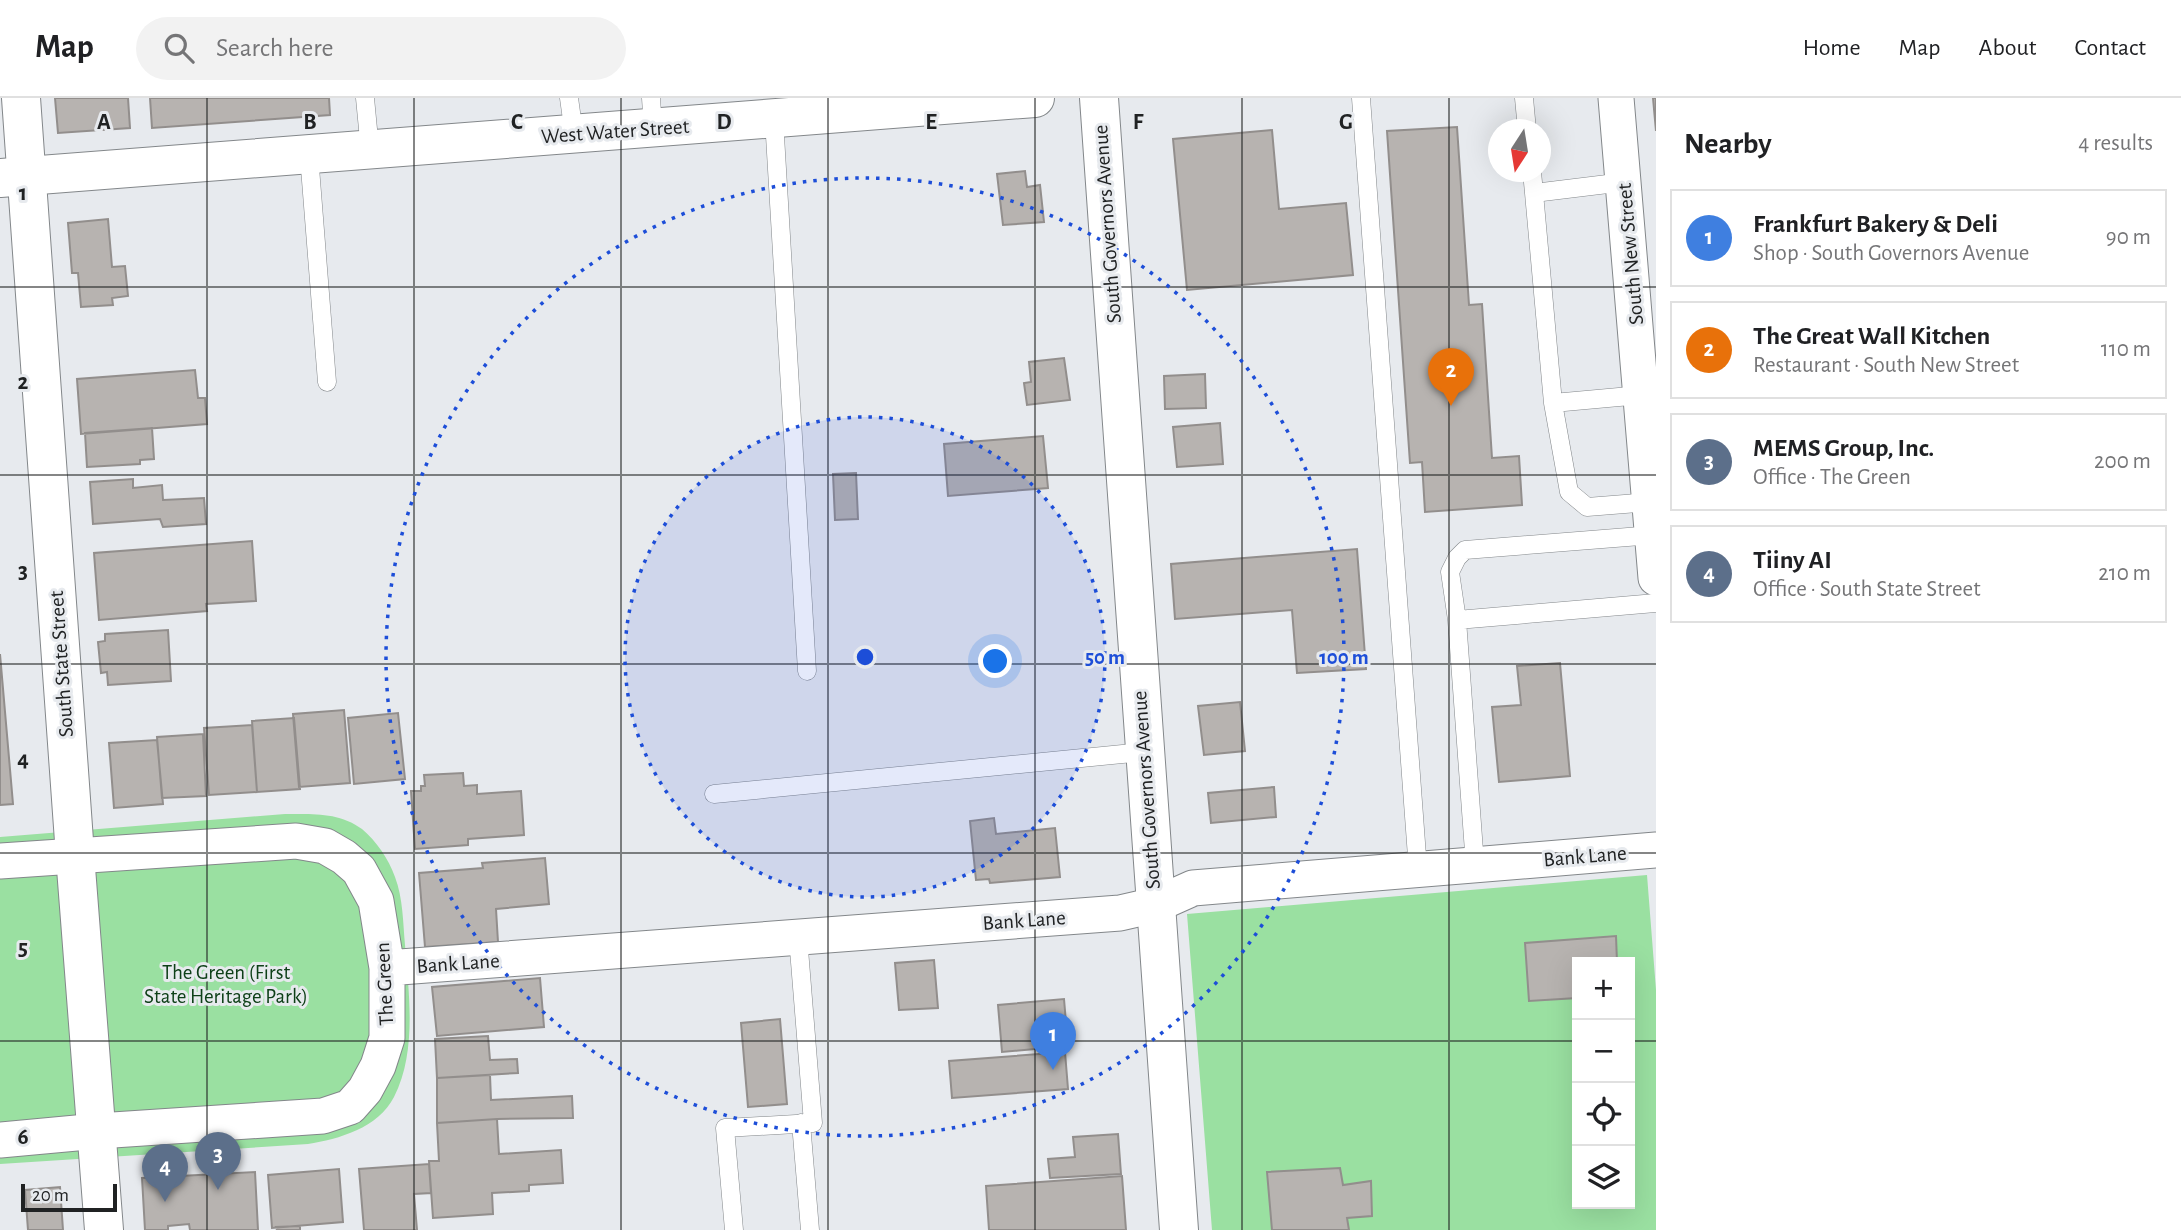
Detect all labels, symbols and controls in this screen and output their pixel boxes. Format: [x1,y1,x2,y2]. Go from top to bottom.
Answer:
search box [136,17,626,80]
icon: search [160,29,198,67]
text: Map [35,31,94,64]
text: Search here [216,35,334,61]
text: Home [1803,36,1861,60]
text: Map [1899,36,1941,60]
text: About [1979,36,2036,60]
text: Contact [2074,36,2146,60]
text: A [97,111,111,134]
text: B [303,111,317,134]
text: C [511,111,523,134]
text: D [716,111,732,134]
text: E [925,111,937,134]
text: F [1133,111,1144,134]
text: G [1339,111,1353,134]
street label: West Water Street [540,116,690,147]
north arrow [1488,119,1551,182]
street label: South Governors Avenue [1090,124,1125,324]
text: Nearby [1684,129,1772,159]
text: 4 results [2078,132,2153,155]
text: 1 [19,182,27,205]
street label: South New Street [1614,182,1647,326]
text: Frankfurt Bakery & Deli [1753,211,1998,237]
text: 1 [1705,226,1713,249]
text: 90 m [2106,226,2151,249]
text: Shop · South Governors Avenue [1753,242,2029,265]
text: The Great Wall Kitchen [1753,323,1990,349]
text: 2 [1704,338,1714,361]
text: 110 m [2101,338,2151,361]
pin: 2 [1428,348,1474,406]
text: Restaurant · South New Street [1753,354,2019,377]
text: 2 [18,371,29,394]
text: MEMS Group, Inc. [1753,435,1934,461]
text: 3 [1704,450,1714,473]
text: 200 m [2094,450,2151,473]
text: Office · The Green [1753,466,1911,489]
text: Tiiny AI [1753,547,1832,573]
text: 3 [18,560,28,583]
text: 4 [1703,562,1715,585]
text: 210 m [2098,562,2151,585]
text: Office · South State Street [1753,578,1981,601]
street label: South State Street [46,590,77,738]
your location [978,644,1012,678]
centre of rings [853,645,877,669]
text: 50 m [1085,647,1125,668]
text: 100 m [1319,647,1369,668]
street label: South Governors Avenue [1129,690,1164,890]
text: 4 [17,748,29,771]
street label: Bank Lane [1543,842,1627,871]
street label: Bank Lane [982,907,1066,934]
text: 5 [18,937,28,960]
street label: The Green [372,942,397,1026]
street label: Bank Lane [416,950,500,977]
map controls [1572,957,1635,1209]
button: + [1572,957,1635,1020]
park label: The Green (First State Heritage Park) [144,962,308,1007]
pin: 1 [1030,1012,1076,1070]
button: − [1572,1020,1635,1083]
button: locate [1572,1083,1635,1146]
text: 6 [17,1126,29,1149]
pin: 3 [195,1132,241,1190]
pin: 4 [142,1144,188,1202]
button: layers [1572,1146,1635,1209]
scale bar [21,1181,117,1213]
text: 20 m [32,1186,69,1205]

